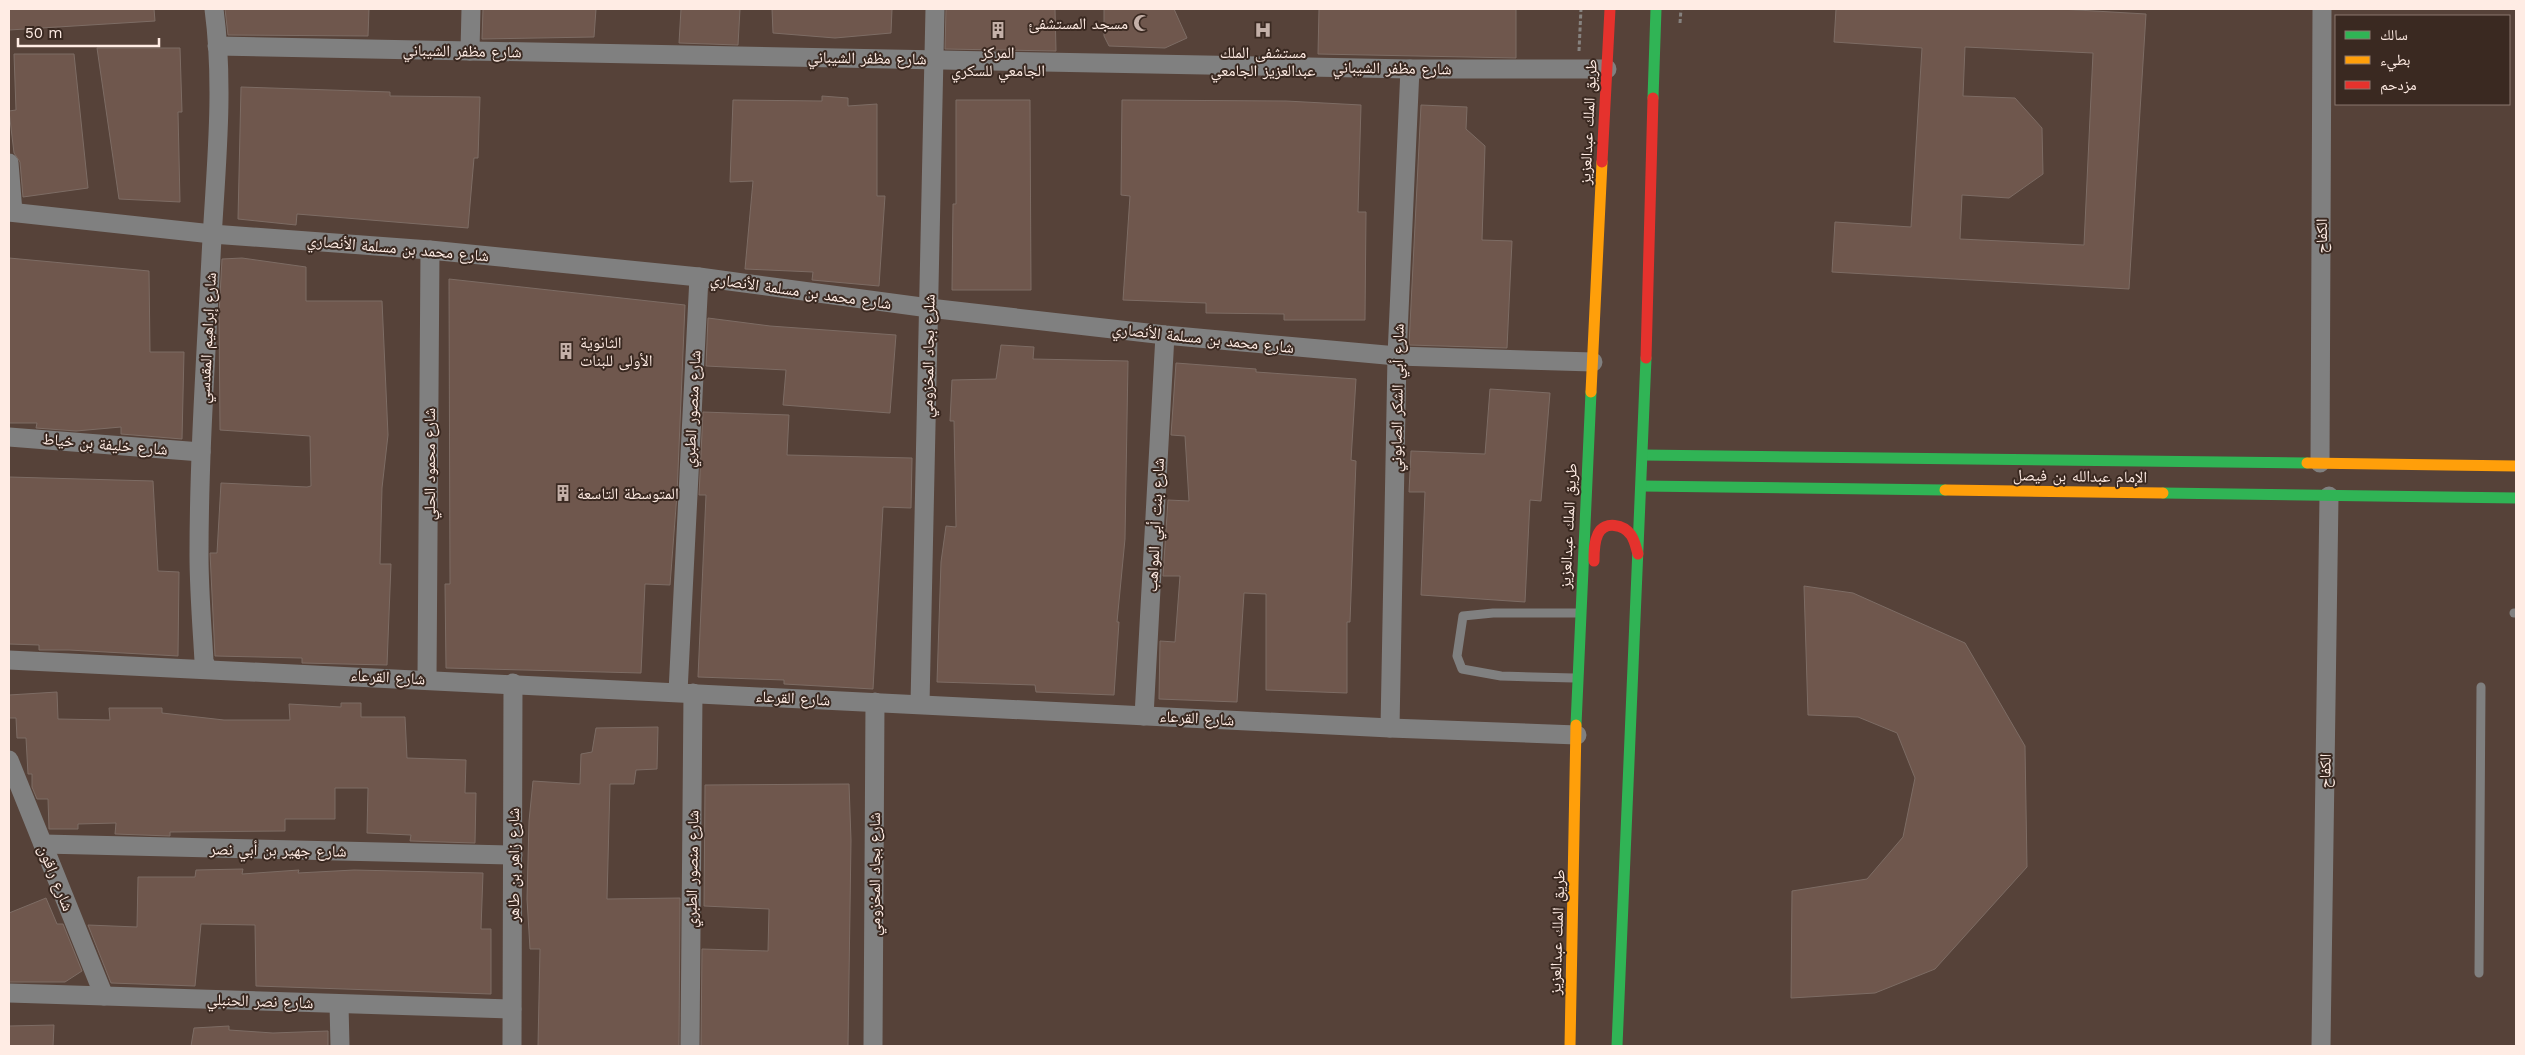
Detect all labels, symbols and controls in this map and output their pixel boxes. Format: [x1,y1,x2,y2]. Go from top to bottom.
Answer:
mosque icon: مسجد المستشفئ [1132,13,1152,33]
place label: مسجد المستشفئ [1028,14,1128,34]
scale bar [18,15,159,47]
legend [2335,15,2510,105]
building icon: المركز الجامعي للسكري [988,20,1008,40]
hospital icon: مستشفى الملك عبدالعزيز الجامعي [1253,20,1273,40]
text: 50 m [25,24,62,42]
text: سالك [2380,26,2408,44]
street label: شارع مظفر الشيباني [402,40,522,65]
place label: المركز الجامعي للسكري [951,43,1045,83]
place label: مستشفى الملك عبدالعزيز الجامعي [1211,43,1315,83]
street label: شارع مظفر الشيباني [807,47,927,72]
text: بطيء [2380,51,2410,72]
street label: شارع مظفر الشيباني [1332,57,1452,82]
street label: طريق الملك عبدالعزيز [1575,59,1602,186]
text: مزدحم [2380,76,2417,95]
street label: الكفاح [2312,219,2332,253]
street label: شارع محمد بن مسلمة الأنصاري [306,231,490,268]
street label: شارع محمد بن مسلمة الأنصاري [709,269,893,316]
street label: شارع إبراهيم المقدسي [194,272,223,404]
street label: شلرع بجاد المخزومي [917,294,942,418]
street label: شارع محمد بن مسلمة الأنصاري [1111,319,1295,360]
street label: شارع أبي الشكر الصابوني [1386,324,1411,472]
place label: الثانوية الأولى للبنات [580,333,652,371]
building icon: الثانوية الأولى للبنات [556,341,576,361]
street label: شارع منصور الطبري [679,350,708,468]
street label: شارع محمود الحلي [420,408,442,520]
street label: شارع خليفة بن خياط [41,429,169,460]
street label: شارع بنت أبي المواهب [1142,457,1171,593]
street label: طريق الملك عبدالعزيز [1555,463,1582,590]
street label: الإمام عبدالله بن فيصل [2013,465,2147,488]
building icon: المتوسطة التاسعة [553,483,573,503]
place label: المتوسطة التاسعة [577,484,679,503]
street label: شارع القرعاء [350,666,426,689]
street label: شارع القرعاء [755,687,831,710]
street label: شارع القرعاء [1159,707,1235,730]
street label: الكفاح [2315,753,2336,789]
street label: شارع زاهر بن طاهر [504,808,524,923]
street label: شارع منصور الطبري [681,810,706,928]
street label: شارع بجاد المخزومي [865,812,887,936]
street label: شارع جهير بن أبي نصر [208,839,347,864]
street label: شارع راقون [33,842,78,914]
street label: طريق الملك عبدالعزيز [1545,869,1570,996]
street label: شارع نصر الحنبلي [206,990,314,1015]

